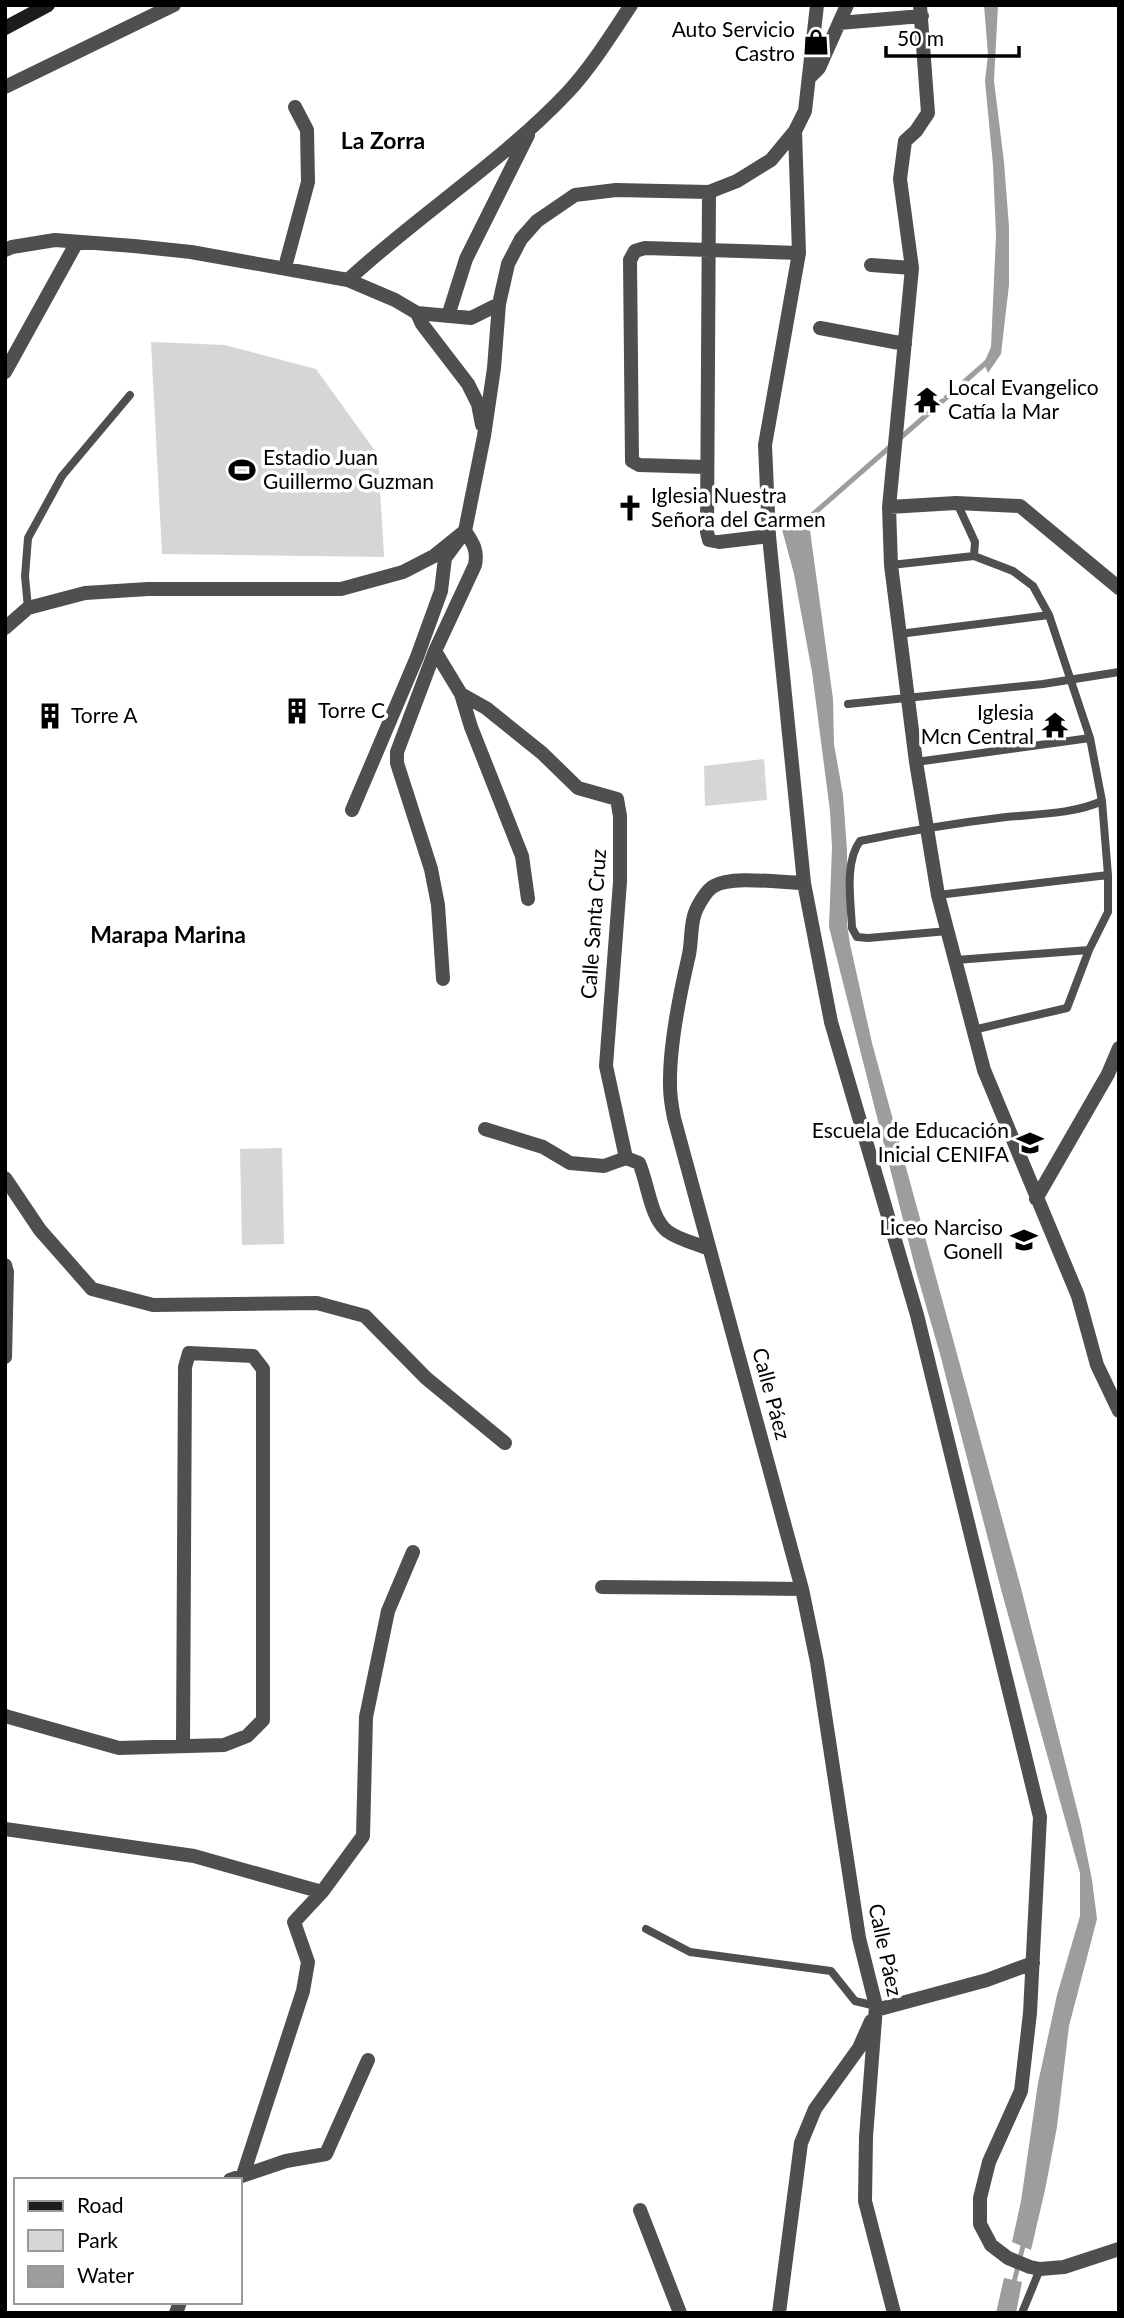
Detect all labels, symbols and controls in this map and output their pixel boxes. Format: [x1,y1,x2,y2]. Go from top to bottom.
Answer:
scale bar [886,14,1019,58]
place label: Auto Servicio Castro [672,16,795,65]
text: 50 m [897,25,944,50]
shop icon: Auto Servicio Castro [801,27,831,57]
district label: La Zorra [341,126,425,154]
place label: Local Evangelico Catía la Mar [948,374,1099,423]
temple icon: Local Evangelico Catía la Mar [912,385,942,415]
place label: Estadio Juan Guillermo Guzman [263,444,434,493]
sports icon: Estadio Juan Guillermo Guzman [227,455,257,485]
place label: Iglesia Nuestra Señora del Carmen [651,482,826,531]
church icon: Iglesia Nuestra Señora del Carmen [615,493,645,523]
building icon: Torre C [282,696,312,726]
place label: Torre C [318,697,385,722]
place label: Iglesia Mcn Central [921,699,1034,748]
building icon: Torre A [35,701,65,731]
place label: Torre A [71,702,138,727]
temple icon: Iglesia Mcn Central [1040,710,1070,740]
street label: Calle Santa Cruz [575,848,610,1000]
district label: Marapa Marina [90,920,246,948]
place label: Escuela de Educación Inicial CENIFA [812,1117,1010,1166]
school or university icon: Escuela de Educación Inicial CENIFA [1015,1128,1045,1158]
place label: Liceo Narciso Gonell [880,1214,1003,1263]
school or university icon: Liceo Narciso Gonell [1009,1225,1039,1255]
street label: Calle Páez [748,1345,797,1442]
street label: Calle Páez [864,1901,908,1998]
legend [14,2178,242,2304]
text: Road [77,2192,124,2217]
text: Park [77,2227,118,2252]
text: Water [77,2262,134,2287]

